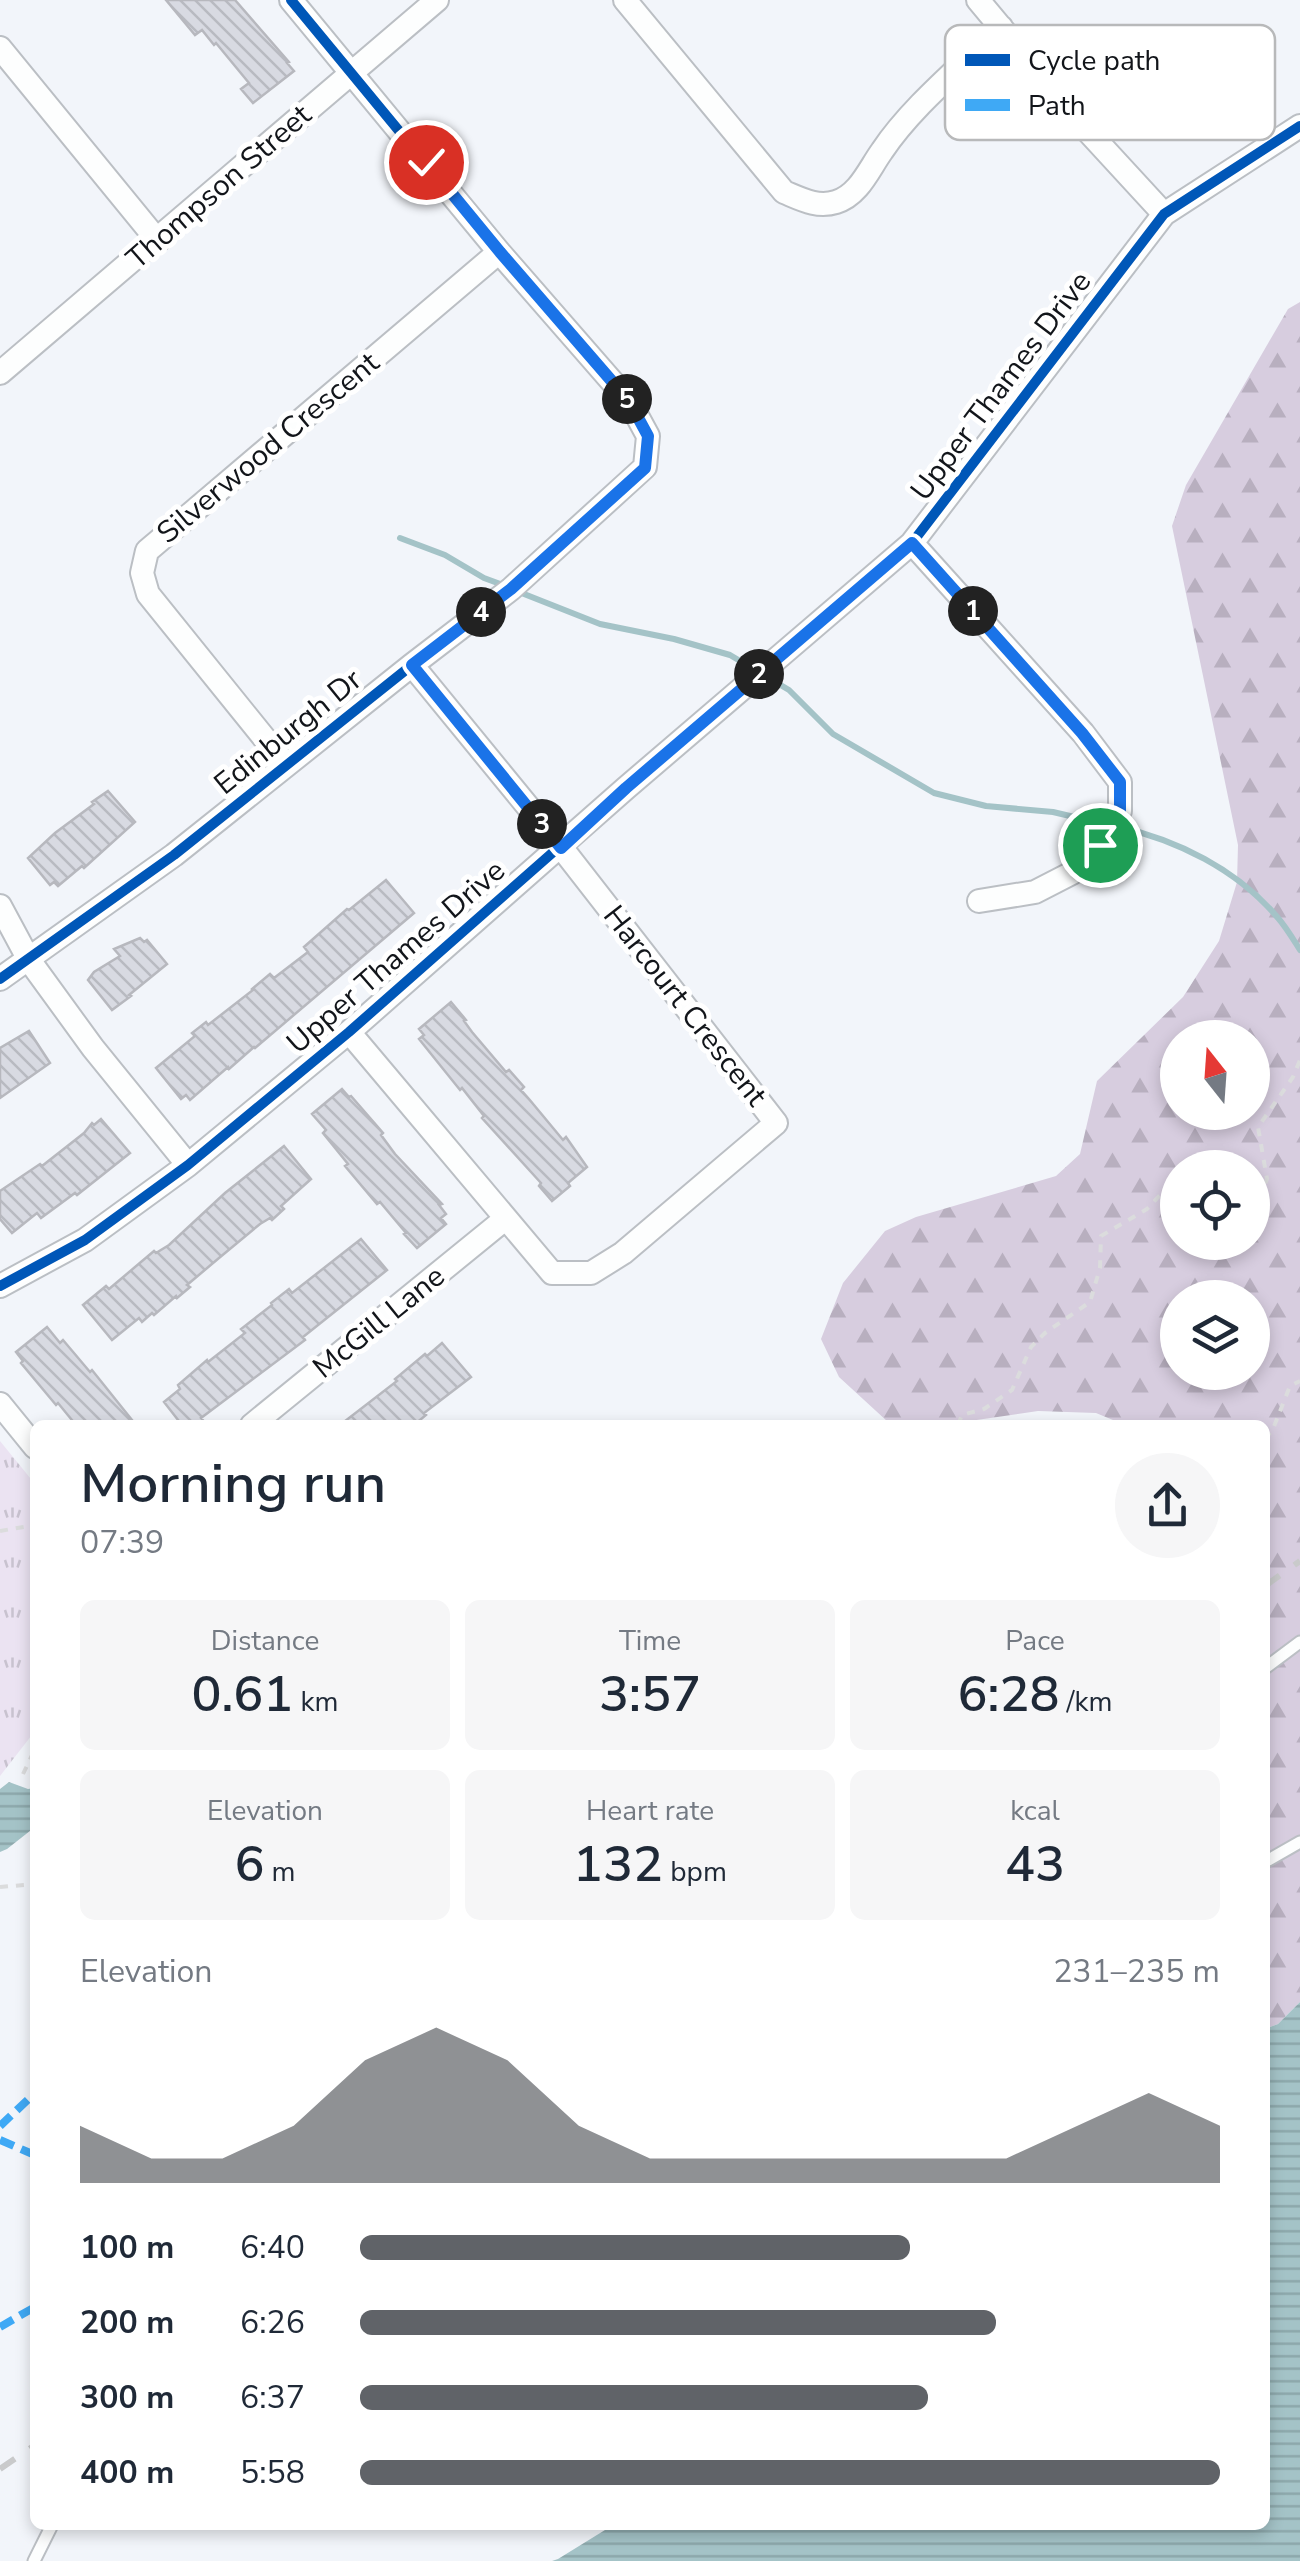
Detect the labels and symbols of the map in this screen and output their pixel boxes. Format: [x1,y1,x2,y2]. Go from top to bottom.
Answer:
legend [945,25,1275,140]
text: Cycle path [1028,42,1160,80]
text: Path [1028,87,1086,125]
street label: Thompson Street [118,95,321,279]
pin [384,120,469,205]
street label: Upper Thames Drive [901,263,1101,509]
street label: Silverwood Crescent [148,342,388,553]
pin: 5 [602,374,652,424]
pin: 1 [948,586,998,636]
pin: 4 [456,587,506,637]
pin: 2 [734,649,784,699]
street label: Edinburgh Dr [206,660,371,804]
pin: 3 [517,799,567,849]
pin [1058,803,1143,888]
street label: Upper Thames Drive [278,851,514,1063]
street label: Harcourt Crescent [594,897,777,1115]
north arrow [1160,1020,1270,1130]
street label: McGill Lane [304,1256,454,1388]

